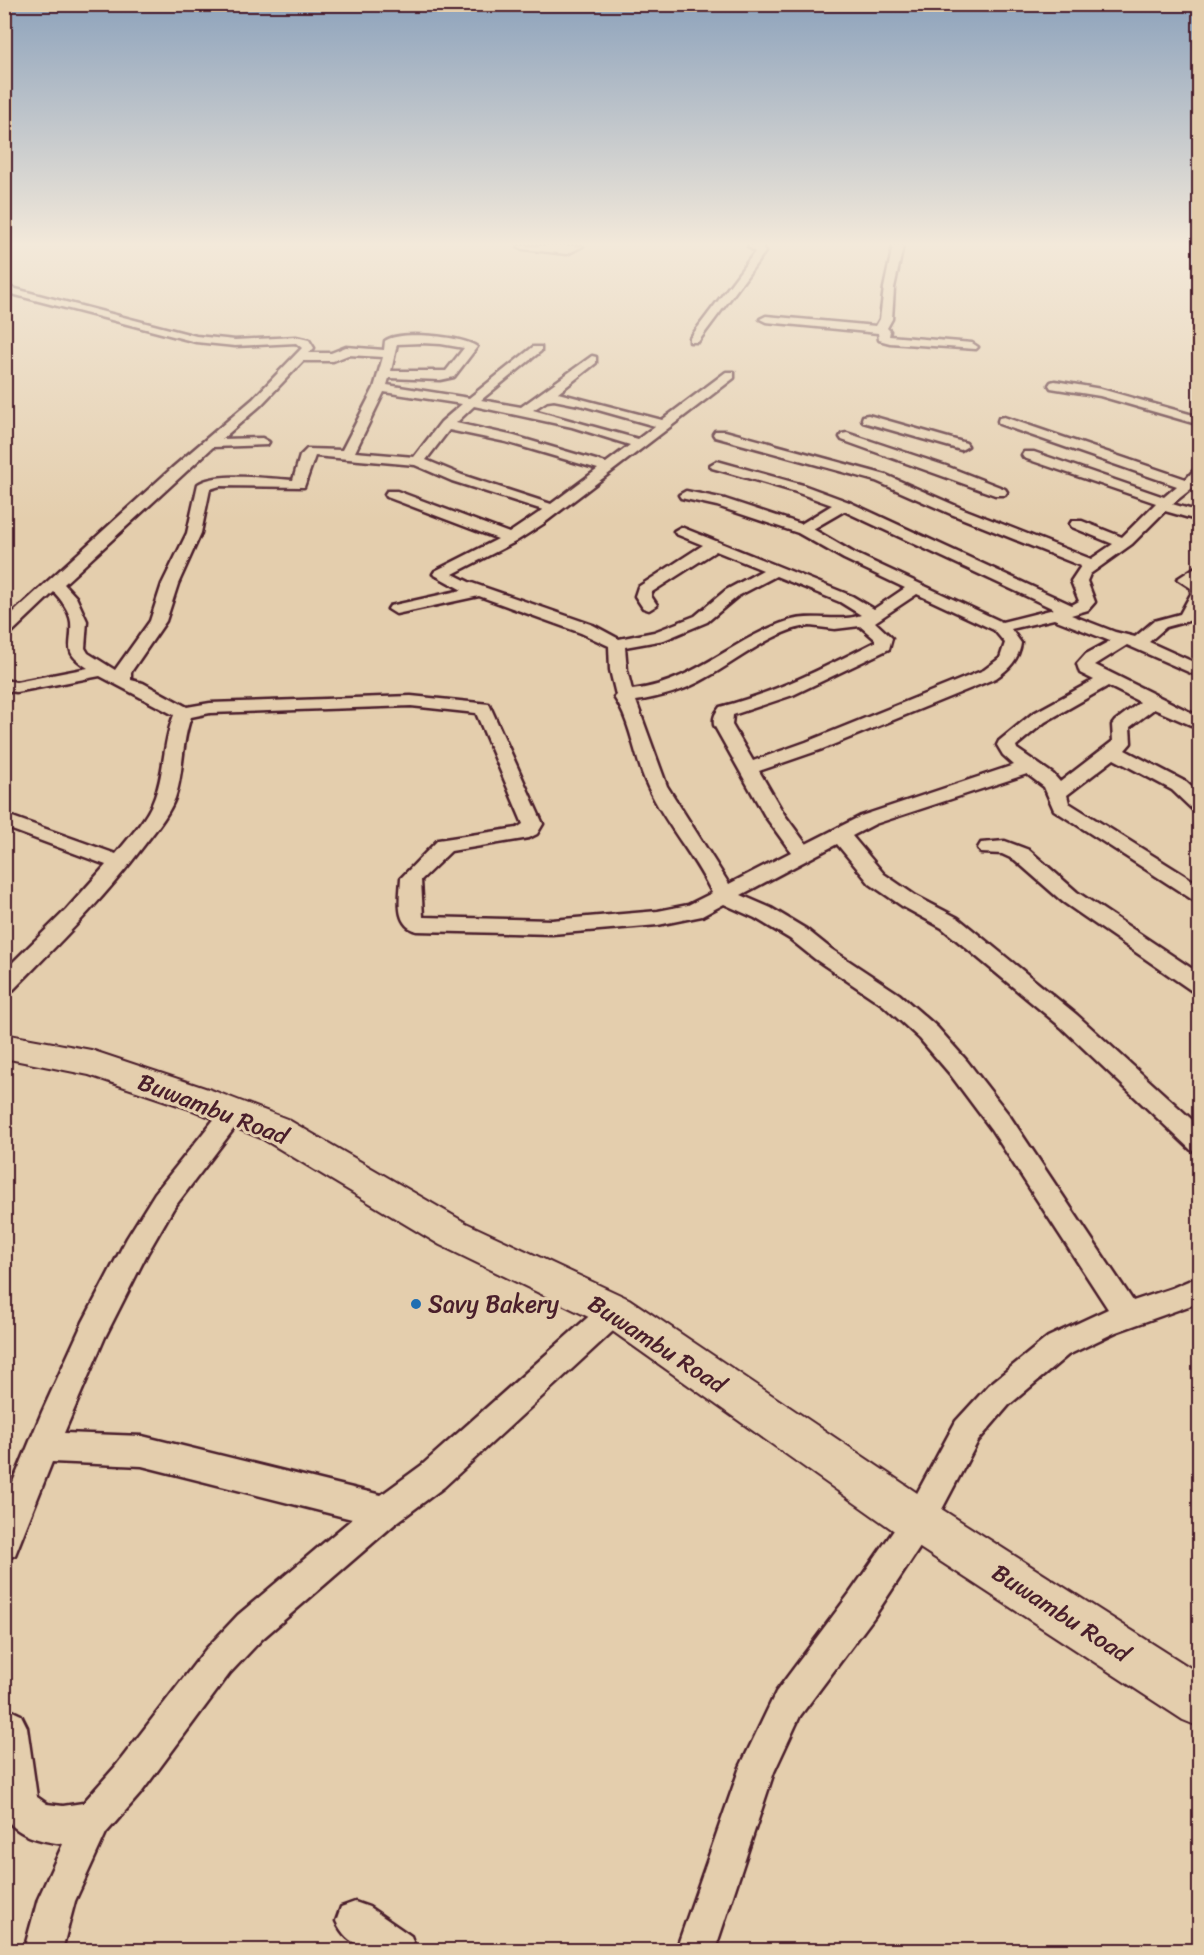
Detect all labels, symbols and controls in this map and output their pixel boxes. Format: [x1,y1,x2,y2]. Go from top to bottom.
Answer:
street label: Buwambu Road [132,1061,297,1158]
place label: Savy Bakery [428,1283,560,1325]
street label: Buwambu Road [579,1283,737,1406]
marker: Savy Bakery [409,1297,423,1311]
street label: Buwambu Road [983,1552,1141,1675]

